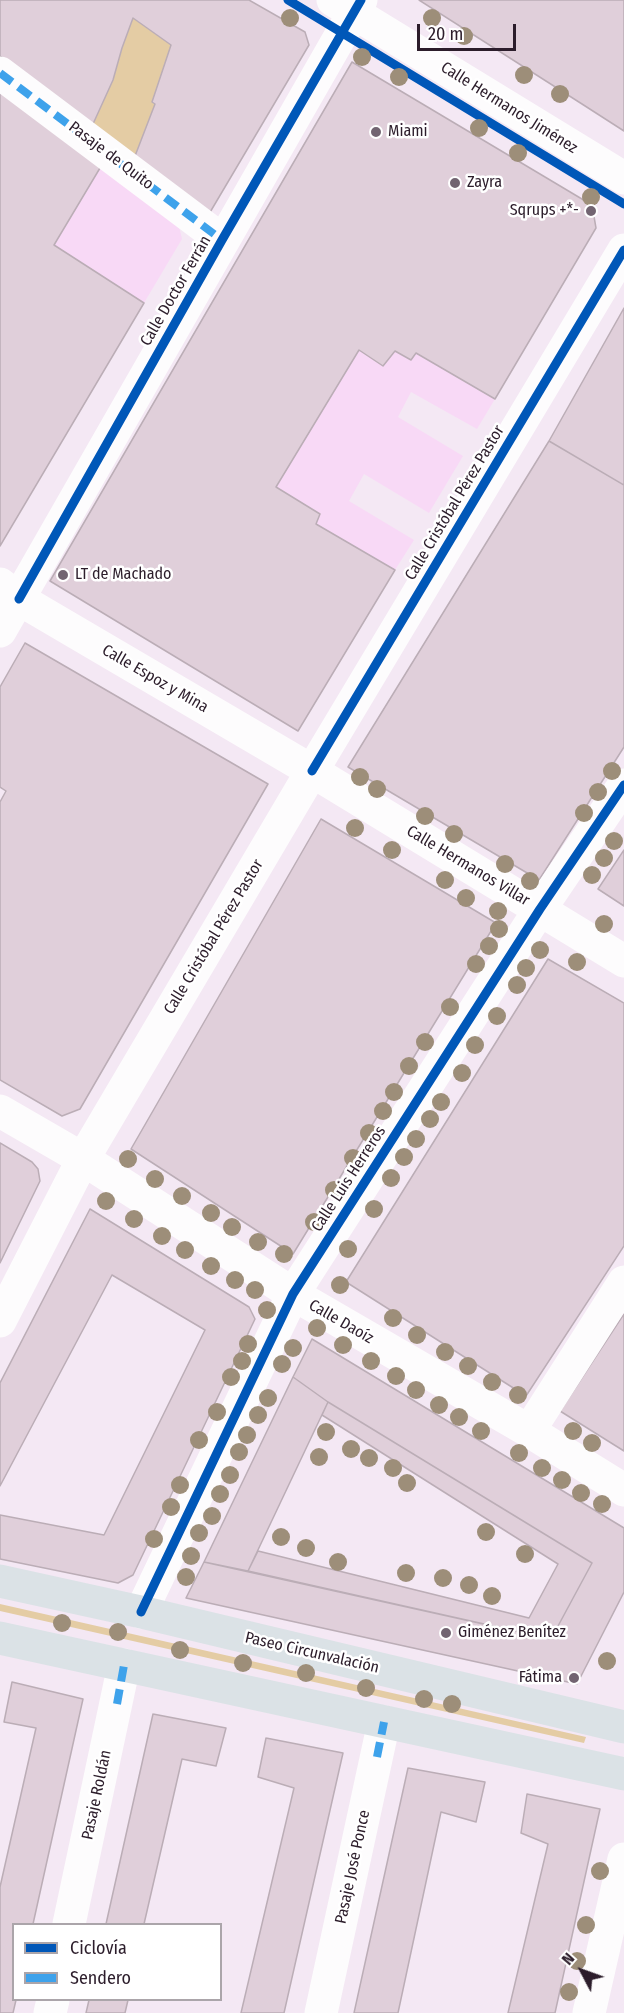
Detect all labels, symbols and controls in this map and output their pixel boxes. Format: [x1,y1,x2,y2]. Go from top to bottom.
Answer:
scale bar [420,12,519,50]
text: 20 m [428,23,463,45]
street label: Calle Hermanos Jiménez [437,58,581,158]
street label: Pasaje de Quito [65,118,157,194]
place label: Miami [388,122,428,142]
marker: Miami [369,125,383,139]
place label: Zayra [467,173,502,193]
marker: Zayra [448,176,462,190]
place label: Sqrups +*- [510,201,579,221]
marker: Sqrups +*- [584,204,598,218]
street label: Calle Doctor Ferrán [137,232,215,350]
street label: Calle Cristóbal Pérez Pastor [401,422,509,584]
place label: LT de Machado [75,565,172,585]
marker: LT de Machado [56,568,70,582]
street label: Calle Espoz y Mina [98,641,212,717]
street label: Calle Hermanos Villar [403,822,533,910]
street label: Calle Cristóbal Pérez Pastor [160,856,268,1018]
street label: Calle Luis Herreros [308,1123,390,1235]
street label: Calle Daoíz [305,1296,377,1348]
place label: Giménez Benítez [458,1623,566,1643]
marker: Giménez Benítez [439,1626,453,1640]
street label: Paseo Circunvalación [243,1628,381,1678]
place label: Fátima [519,1668,562,1688]
marker: Fátima [567,1671,581,1685]
street label: Pasaje Roldán [78,1748,116,1842]
street label: Pasaje José Ponce [332,1808,374,1926]
legend [12,1923,222,2001]
text: Ciclovía [70,1937,127,1959]
north arrow [552,1941,612,2001]
text: N [558,1949,578,1969]
text: Sendero [70,1967,131,1989]

